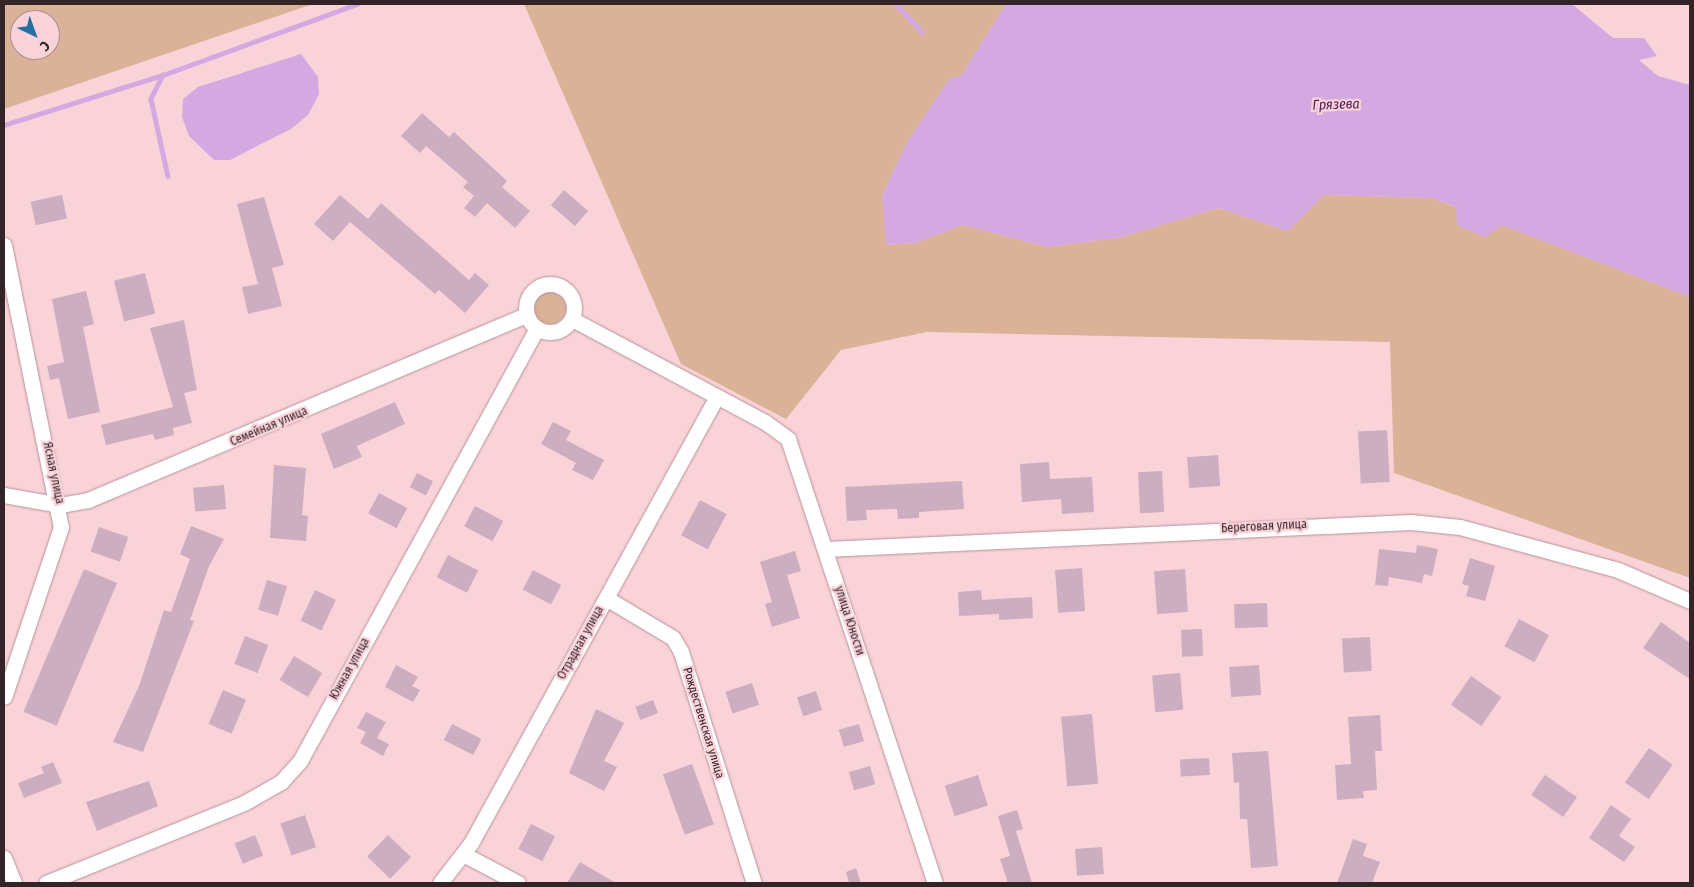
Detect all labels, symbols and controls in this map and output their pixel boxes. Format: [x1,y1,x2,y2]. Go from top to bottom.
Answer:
north arrow [10,10,60,60]
text: С [36,37,53,55]
water label: Грязева [1312,96,1360,114]
street label: Семейная улица [228,404,310,450]
street label: Ясная улица [39,441,67,505]
street label: Береговая улица [1221,518,1307,536]
street label: улица Юности [831,585,867,657]
street label: Отрадная улица [555,604,607,682]
street label: Южная улица [327,636,373,702]
street label: Рождественская улица [679,666,727,780]

